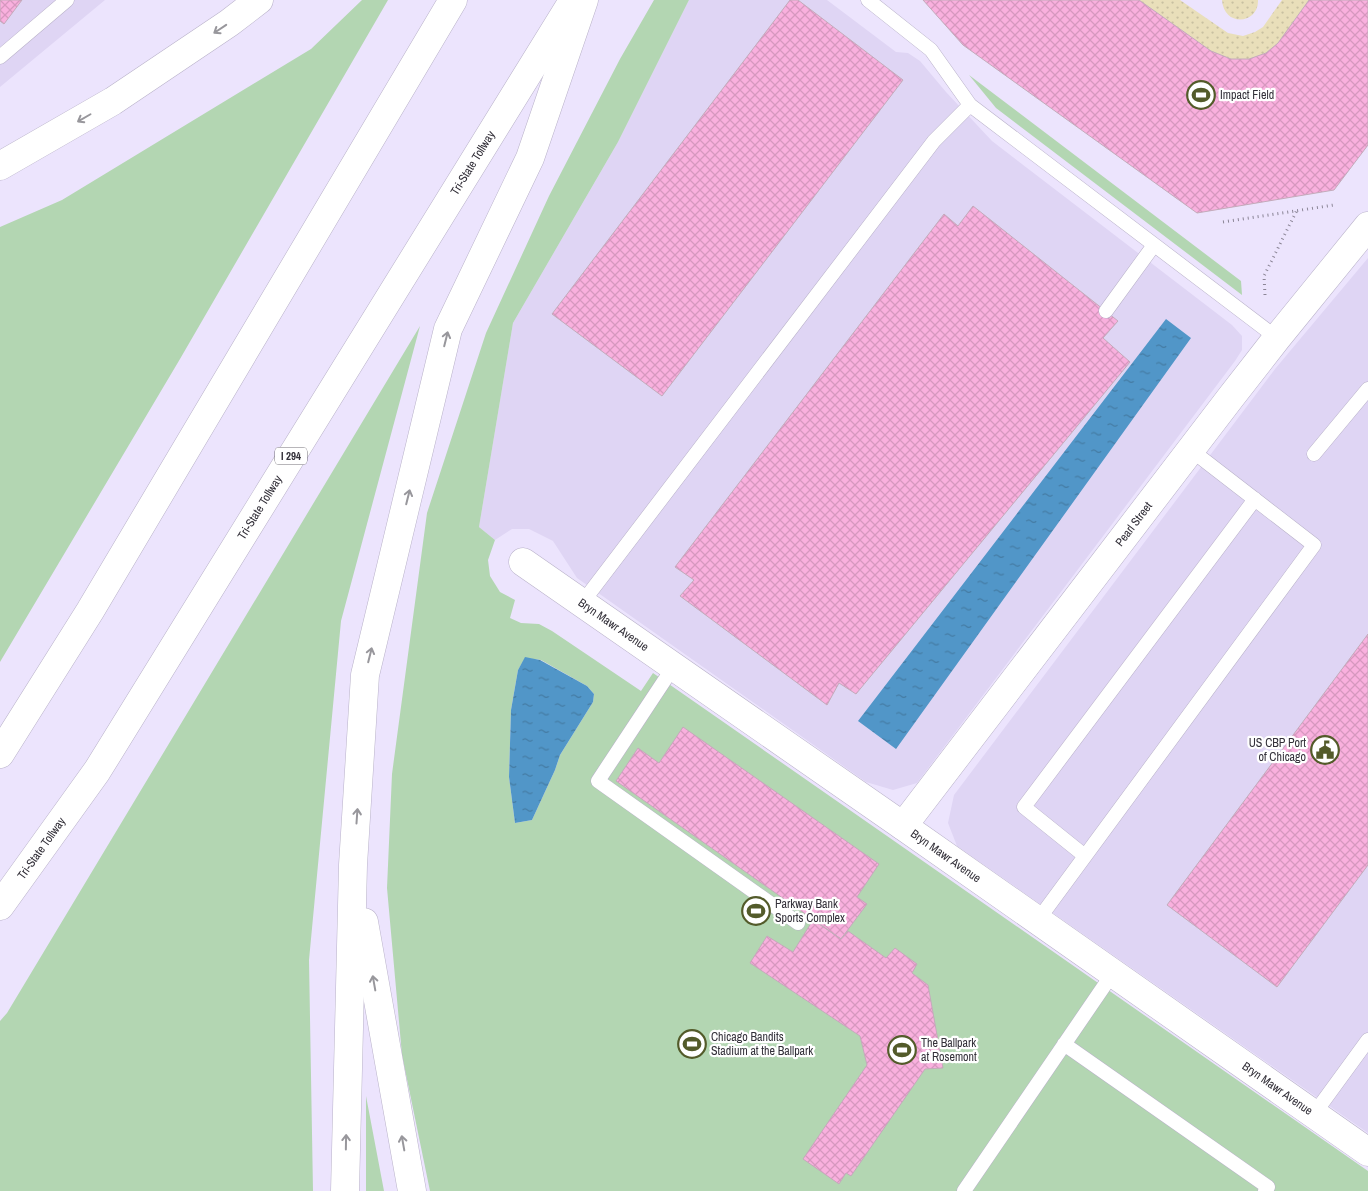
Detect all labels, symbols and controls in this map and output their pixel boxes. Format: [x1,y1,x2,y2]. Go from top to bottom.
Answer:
one-way arrow [214,25,228,35]
sports icon: Impact Field [1186,80,1216,110]
place label: Impact Field [1220,87,1274,103]
one-way arrow [77,113,92,123]
street label: Tri-State Tollway [447,128,499,198]
one-way arrow [442,331,451,347]
road number: I 294 [275,448,307,464]
street label: Tri-State Tollway [234,472,286,543]
one-way arrow [404,489,413,505]
street label: Pearl Street [1112,498,1156,550]
street label: Bryn Mawr Avenue [575,595,652,655]
one-way arrow [366,647,375,663]
place label: US CBP Port of Chicago [1249,735,1306,765]
public building icon: US CBP Port of Chicago [1310,735,1340,765]
one-way arrow [352,808,361,824]
street label: Tri-State Tollway [14,814,69,883]
street label: Bryn Mawr Avenue [907,826,984,886]
sports icon: Parkway Bank Sports Complex [741,896,771,926]
place label: Parkway Bank Sports Complex [775,896,845,926]
one-way arrow [369,975,379,991]
sports icon: Chicago Bandits Stadium at the Ballpark [677,1029,707,1059]
place label: Chicago Bandits Stadium at the Ballpark [711,1029,813,1059]
sports icon: The Ballpark at Rosemont [887,1035,917,1065]
place label: The Ballpark at Rosemont [921,1035,977,1065]
street label: Bryn Mawr Avenue [1239,1058,1316,1119]
one-way arrow [341,1135,351,1151]
one-way arrow [398,1135,407,1151]

